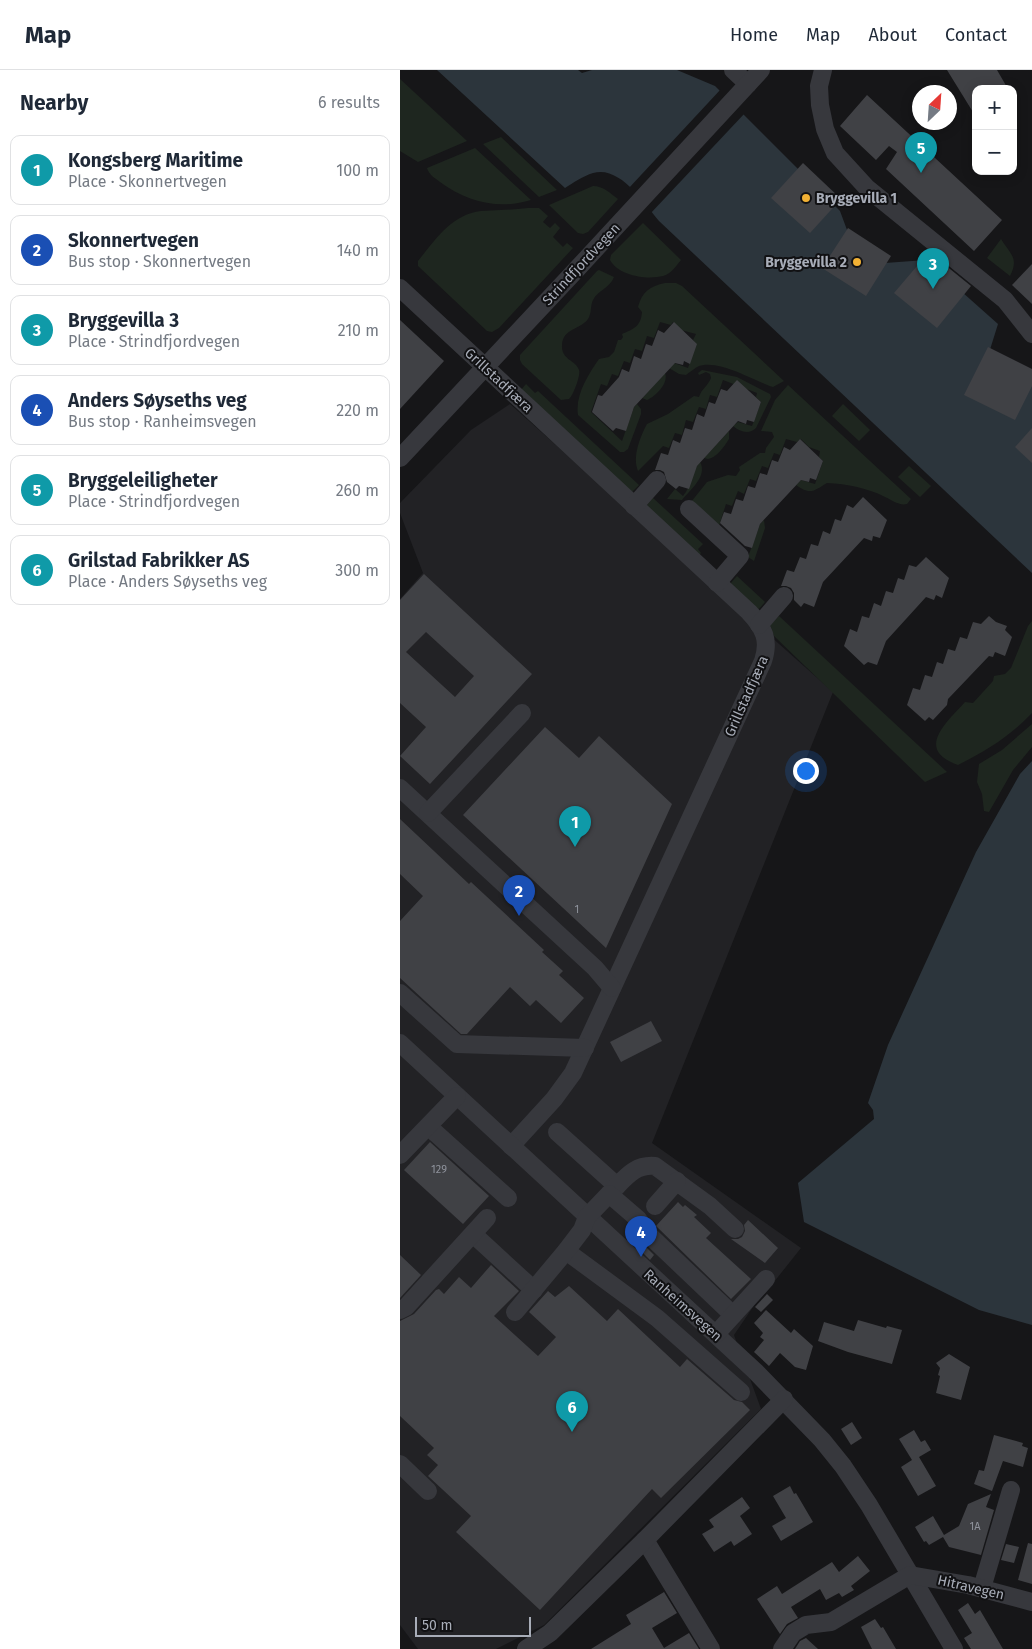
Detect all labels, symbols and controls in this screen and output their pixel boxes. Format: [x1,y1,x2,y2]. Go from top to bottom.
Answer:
text: Map [25,21,71,49]
text: Home [730,24,778,46]
text: Map [806,24,840,46]
text: About [868,24,917,46]
text: Contact [945,24,1007,46]
north arrow [912,85,957,130]
map controls [972,85,1017,175]
button: + [972,85,1017,130]
text: Nearby [20,90,88,116]
text: 6 results [318,93,380,112]
button: − [972,130,1017,175]
pin: 5 [905,132,937,173]
text: Kongsberg Maritime [68,149,243,172]
text: 1 [33,161,41,180]
text: 100 m [336,161,379,180]
text: Place · Skonnertvegen [68,172,227,191]
place label: Bryggevilla 1 [816,190,897,207]
marker: Bryggevilla 1 [800,192,812,204]
street label: Strindfjordvegen [539,220,624,309]
text: Skonnertvegen [68,229,199,252]
text: 2 [33,241,41,260]
text: 140 m [337,241,379,260]
pin: 3 [917,248,949,289]
text: Bus stop · Skonnertvegen [68,252,251,271]
place label: Bryggevilla 2 [765,254,847,271]
marker: Bryggevilla 2 [851,256,863,268]
text: Bryggevilla 3 [68,309,179,332]
text: 3 [33,321,41,340]
text: 210 m [338,321,379,340]
text: Place · Strindfjordvegen [68,332,240,351]
street label: Grillstadfjæra [461,345,536,416]
text: Anders Søyseths veg [68,389,247,412]
text: 4 [32,401,42,420]
text: 220 m [336,401,379,420]
text: Bus stop · Ranheimsvegen [68,412,257,431]
text: Bryggeleiligheter [68,469,218,492]
text: 5 [33,481,41,500]
text: 260 m [336,481,379,500]
text: Place · Strindfjordvegen [68,492,240,511]
text: Grilstad Fabrikker AS [68,549,250,572]
text: 6 [32,561,42,580]
text: 300 m [335,561,379,580]
text: Place · Anders Søyseths veg [68,572,267,591]
street label: Grillstadfjæra [721,653,772,739]
your location [793,758,819,784]
pin: 1 [559,806,591,847]
pin: 2 [503,875,535,916]
house number: 1 [575,903,579,916]
house number: 129 [431,1163,447,1176]
pin: 4 [625,1216,657,1257]
street label: Ranheimsvegen [640,1266,725,1345]
pin: 6 [556,1391,588,1432]
house number: 1A [969,1520,981,1533]
street label: Hitravegen [936,1572,1006,1603]
scale bar [415,1614,531,1637]
text: 50 m [422,1617,453,1634]

